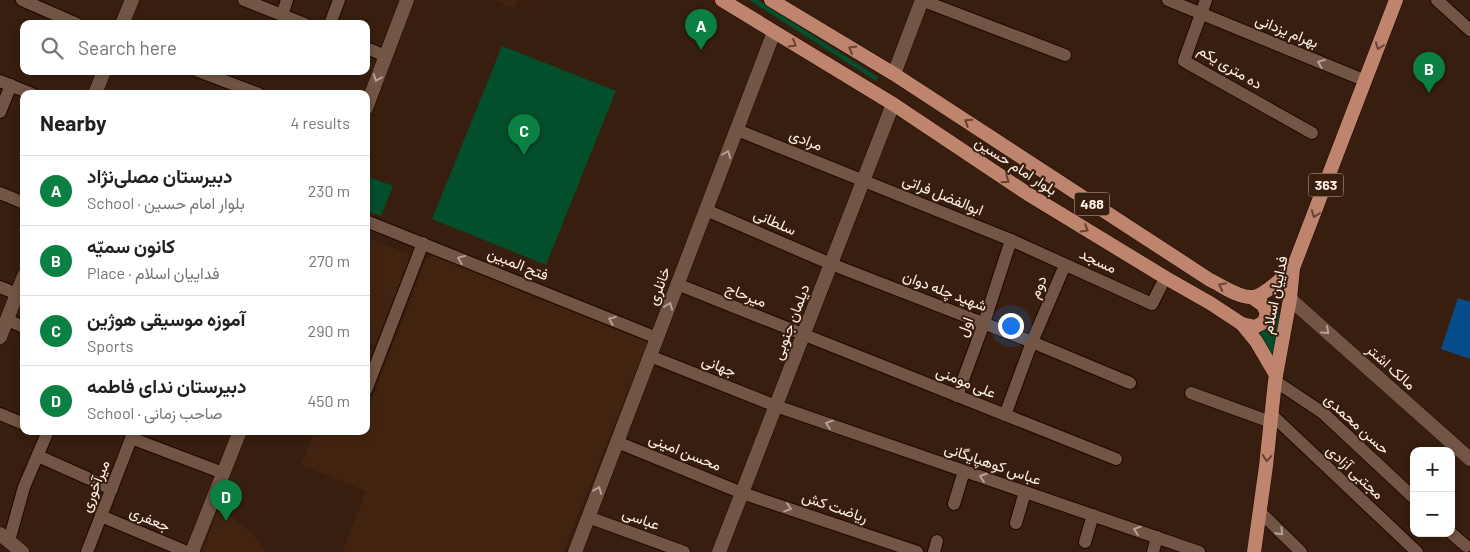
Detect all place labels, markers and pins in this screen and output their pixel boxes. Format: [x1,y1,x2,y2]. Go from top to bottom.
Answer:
pin: A [685,9,717,50]
pin: B [1413,52,1445,93]
pin: C [508,114,540,155]
pin: D [210,480,242,521]

